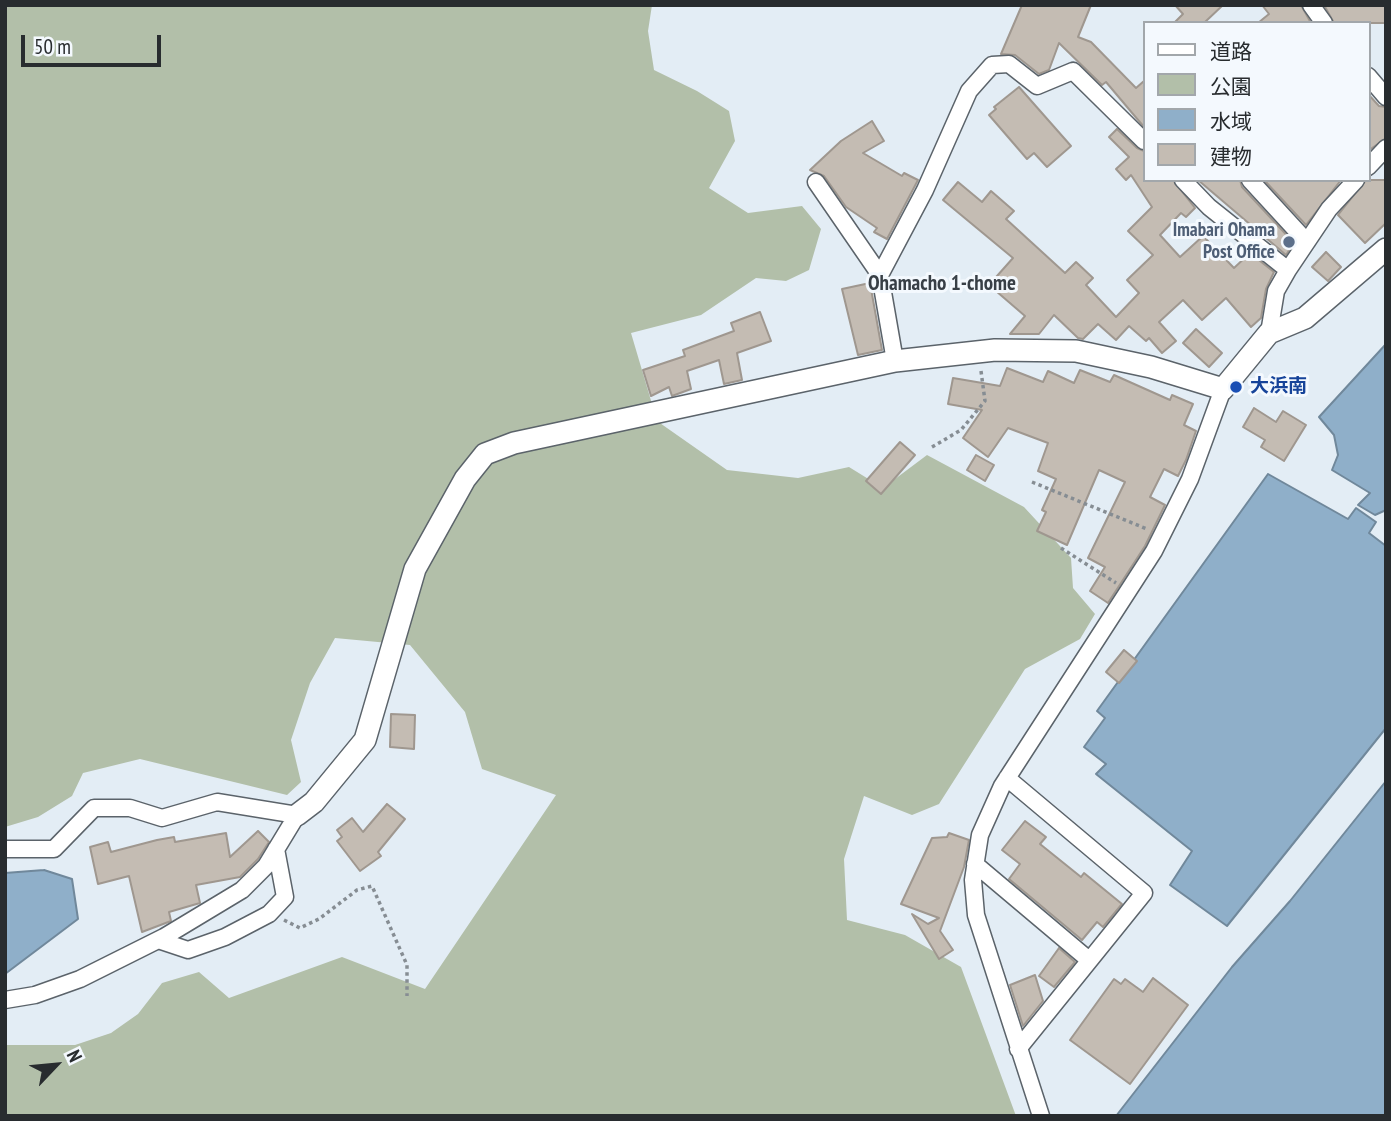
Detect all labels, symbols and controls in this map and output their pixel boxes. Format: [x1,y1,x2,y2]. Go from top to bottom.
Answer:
scale bar [24,21,164,65]
legend [1142,21,1370,182]
text: 50 m [34,33,71,60]
text: 道路 [1210,38,1252,65]
text: 公園 [1210,73,1252,100]
text: 水域 [1210,108,1252,135]
text: 建物 [1210,143,1252,170]
place label: Imabari Ohama Post Office [1173,220,1275,264]
marker: Imabari Ohama Post Office [1281,234,1297,250]
district label: Ohamacho 1-chome [868,271,1016,297]
place label: 大浜南 [1250,376,1307,398]
marker: 大浜南 [1228,379,1244,395]
north arrow [21,1030,91,1100]
text: N [62,1046,88,1066]

